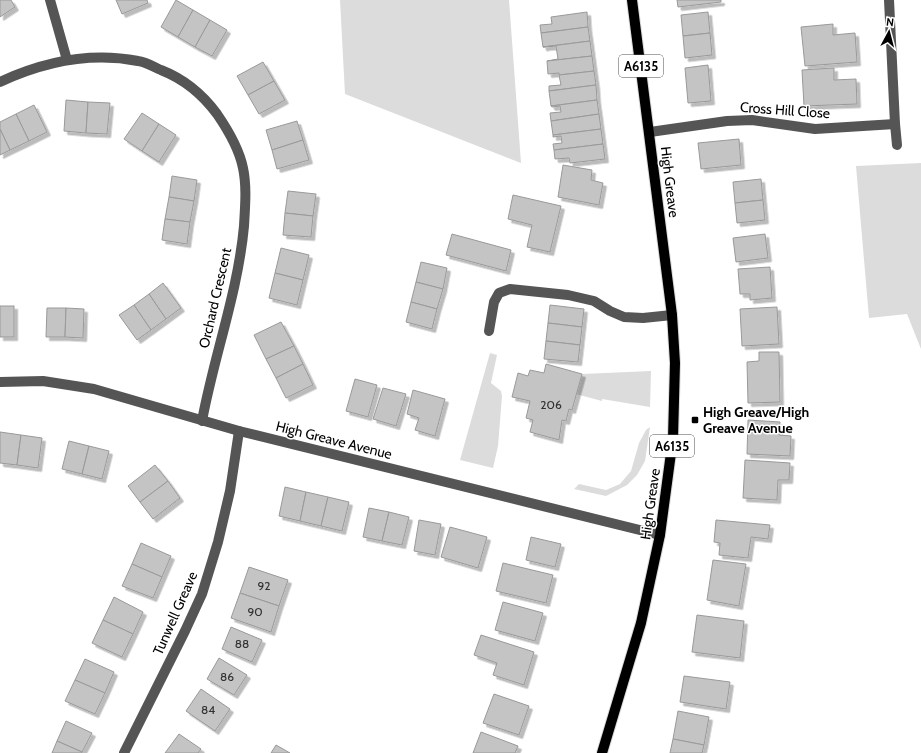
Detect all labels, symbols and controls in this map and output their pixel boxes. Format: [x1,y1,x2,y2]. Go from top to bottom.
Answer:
north arrow [869,12,909,52]
text: N [886,15,895,29]
road number: A6135 [619,55,663,77]
street label: Cross Hill Close [739,98,831,122]
street label: High Greave [657,145,683,219]
street label: Orchard Crescent [195,246,235,350]
house number: 206 [540,397,562,412]
place label: High Greave/High Greave Avenue [703,403,809,437]
marker: High Greave/High Greave Avenue [690,415,700,425]
street label: High Greave Avenue [274,417,394,463]
road number: A6135 [650,435,694,457]
street label: High Greave [636,467,664,541]
street label: Tunwell Greave [149,568,201,658]
house number: 92 [257,578,271,593]
house number: 90 [247,604,263,619]
house number: 88 [235,636,249,651]
house number: 86 [220,669,234,684]
house number: 84 [201,702,215,717]

